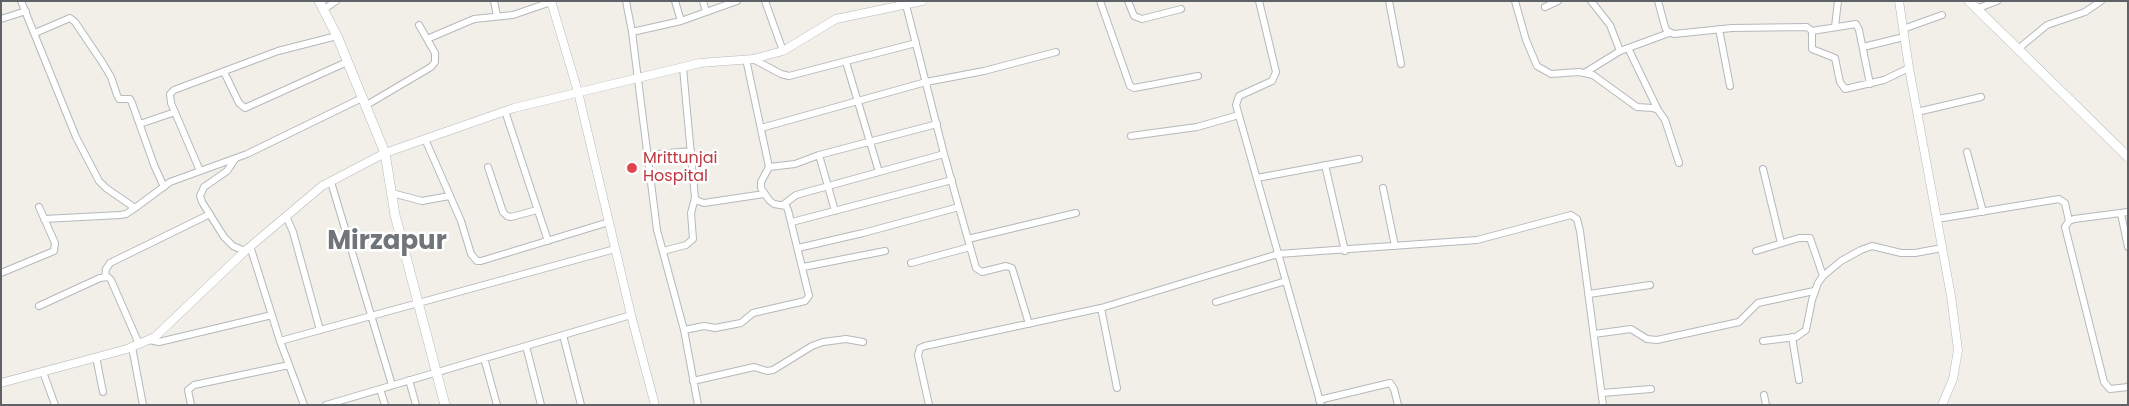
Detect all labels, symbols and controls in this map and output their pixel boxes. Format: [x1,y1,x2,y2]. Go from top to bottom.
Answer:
place label: Mrittunjai Hospital [643,149,718,187]
marker: Mrittunjai Hospital [625,161,639,175]
district label: Mirzapur [327,226,447,258]

